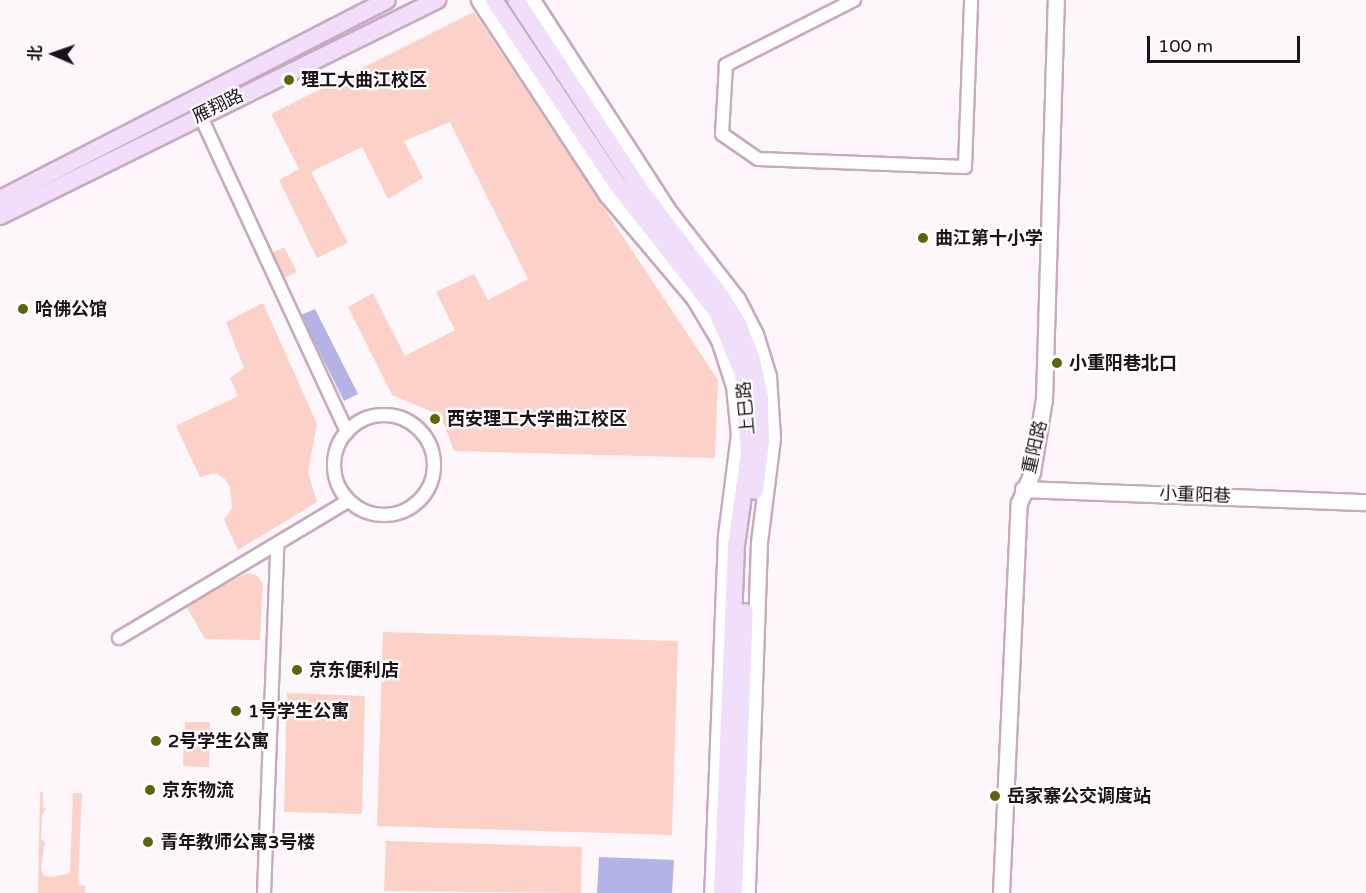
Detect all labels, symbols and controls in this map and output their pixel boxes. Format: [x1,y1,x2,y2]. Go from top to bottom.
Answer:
north arrow [24,24,84,84]
scale bar [1150,24,1303,62]
text: 100 m [1158,35,1213,57]
text: 北 [26,45,46,62]
place label: 理工大曲江校区 [301,69,427,91]
marker: 理工大曲江校区 [282,73,296,87]
street label: 雁翔路 [189,84,247,128]
place label: 曲江第十小学 [935,227,1043,249]
marker: 曲江第十小学 [916,231,930,245]
place label: 哈佛公馆 [35,298,107,320]
marker: 哈佛公馆 [16,302,30,316]
place label: 小重阳巷北口 [1069,352,1177,374]
marker: 小重阳巷北口 [1050,356,1064,370]
street label: 上巳路 [733,380,759,436]
place label: 西安理工大学曲江校区 [447,408,627,430]
marker: 西安理工大学曲江校区 [428,412,442,426]
street label: 重阳路 [1018,418,1052,476]
street label: 小重阳巷 [1159,483,1231,507]
place label: 京东便利店 [309,659,399,681]
marker: 京东便利店 [290,663,304,677]
place label: 1号学生公寓 [248,700,349,722]
marker: 1号学生公寓 [229,704,243,718]
place label: 2号学生公寓 [168,730,269,752]
marker: 2号学生公寓 [149,734,163,748]
place label: 京东物流 [162,779,234,801]
marker: 京东物流 [143,783,157,797]
place label: 岳家寨公交调度站 [1007,785,1151,807]
marker: 岳家寨公交调度站 [988,789,1002,803]
place label: 青年教师公寓3号楼 [160,831,315,853]
marker: 青年教师公寓3号楼 [141,835,155,849]

